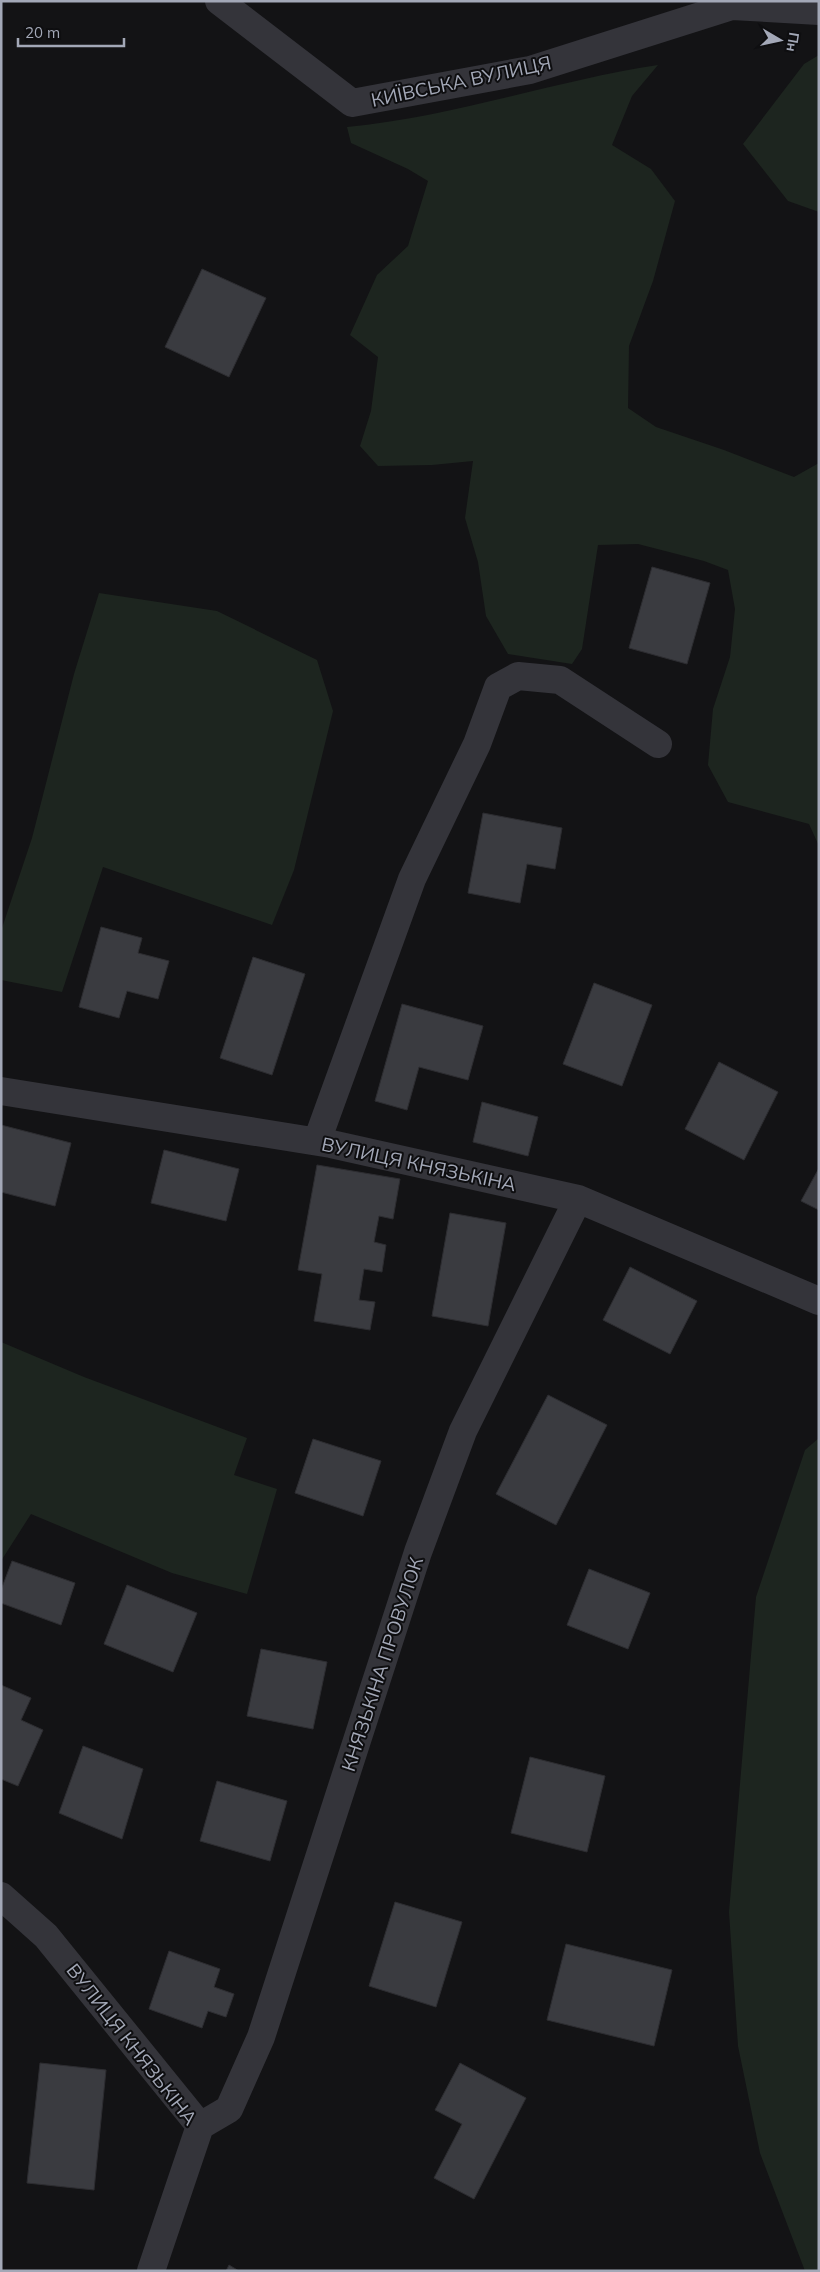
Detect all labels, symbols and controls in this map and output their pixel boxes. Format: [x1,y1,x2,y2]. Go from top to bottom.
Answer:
scale bar [18,15,124,47]
north arrow [755,15,805,65]
text: 20 m [25,23,60,42]
text: Пн [782,31,803,53]
street label: КИЇВСЬКА ВУЛИЦЯ [369,50,553,112]
street label: ВУЛИЦЯ КНЯЗЬКІНА [320,1132,518,1196]
street label: КНЯЗЬКІНА ПРОВУЛОК [336,1553,428,1774]
street label: ВУЛИЦЯ КНЯЗЬКІНА [62,1959,202,2130]

